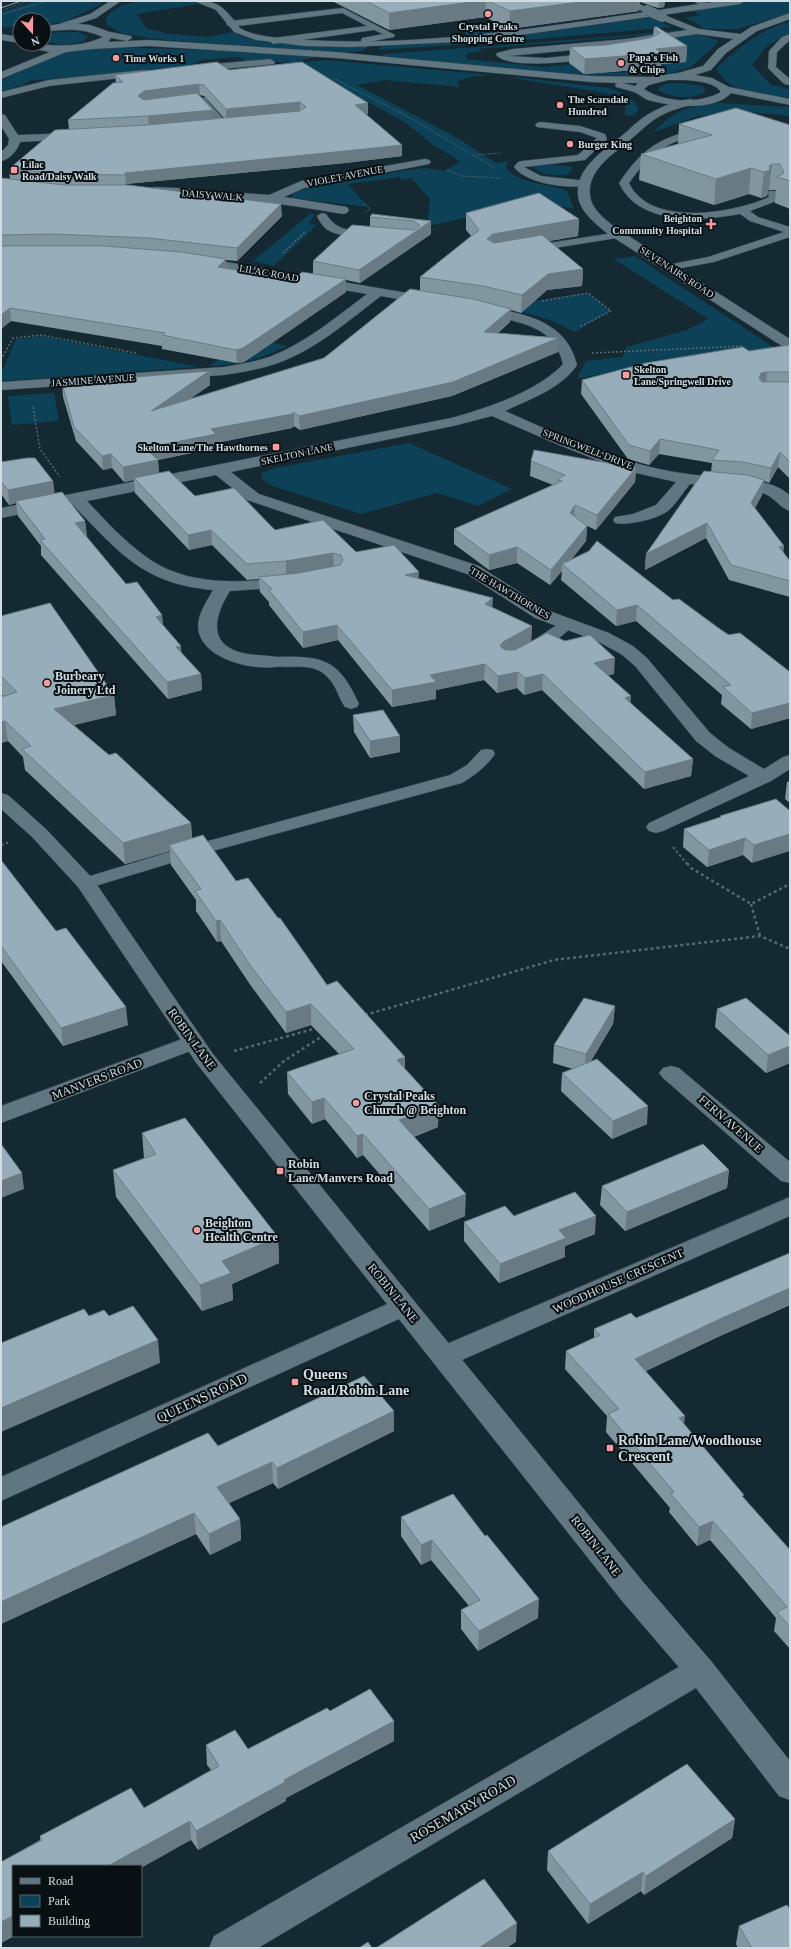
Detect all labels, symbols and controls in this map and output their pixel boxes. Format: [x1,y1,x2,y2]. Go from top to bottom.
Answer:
marker: Crystal Peaks Shopping Centre [483,9,493,19]
north arrow [12,12,52,52]
place label: Crystal Peaks Shopping Centre [452,21,525,44]
text: N [30,34,41,48]
place label: Papa's Fish & Chips [629,52,679,75]
marker: Time Works 1 [111,53,121,63]
place label: Time Works 1 [124,53,184,64]
marker: Papa's Fish & Chips [616,58,626,68]
place label: The Scarsdale Hundred [568,94,629,117]
marker: The Scarsdale Hundred [555,100,565,110]
marker: Burger King [565,139,575,149]
place label: Burger King [578,139,632,150]
place label: Lilac Road/Daisy Walk [22,159,97,182]
street label: VIOLET AVENUE [306,163,384,189]
marker: Lilac Road/Daisy Walk [9,165,19,175]
street label: DAISY WALK [181,187,244,203]
place label: Beighton Community Hospital [612,213,702,236]
marker: Beighton Community Hospital [705,218,717,230]
street label: SEVENAIRS ROAD [638,244,716,300]
street label: LILAC ROAD [238,262,300,284]
place label: Skelton Lane/Springwell Drive [634,364,732,387]
marker: Skelton Lane/Springwell Drive [621,370,631,380]
street label: JASMINE AVENUE [51,372,135,388]
street label: SPRINGWELL DRIVE [541,427,635,471]
street label: SKELTON LANE [260,441,334,467]
place label: Skelton Lane/The Hawthornes [137,442,268,453]
marker: Skelton Lane/The Hawthornes [271,442,281,452]
street label: THE HAWTHORNES [468,565,552,621]
place label: Burbeary Joinery Ltd [55,669,116,697]
marker: Burbeary Joinery Ltd [42,678,52,688]
street label: ROBIN LANE [165,1006,219,1072]
street label: MANVERS ROAD [50,1055,144,1103]
place label: Crystal Peaks Church @ Beighton [364,1089,467,1117]
street label: FERN AVENUE [696,1092,766,1156]
marker: Crystal Peaks Church @ Beighton [351,1098,361,1108]
place label: Robin Lane/Manvers Road [288,1157,393,1185]
marker: Robin Lane/Manvers Road [275,1166,285,1176]
place label: Beighton Health Centre [205,1216,278,1244]
marker: Beighton Health Centre [192,1225,202,1235]
street label: WOODHOUSE CRESCENT [550,1246,686,1316]
street label: ROBIN LANE [365,1260,421,1326]
place label: Queens Road/Robin Lane [303,1367,409,1398]
street label: QUEENS ROAD [154,1370,250,1426]
marker: Queens Road/Robin Lane [290,1377,300,1387]
place label: Robin Lane/Woodhouse Crescent [618,1433,762,1464]
marker: Robin Lane/Woodhouse Crescent [605,1443,615,1453]
street label: ROBIN LANE [568,1513,624,1579]
street label: ROSEMARY ROAD [407,1773,519,1845]
legend [12,1865,142,1937]
text: Road [48,1874,73,1888]
text: Park [48,1894,70,1908]
text: Building [48,1914,90,1928]

